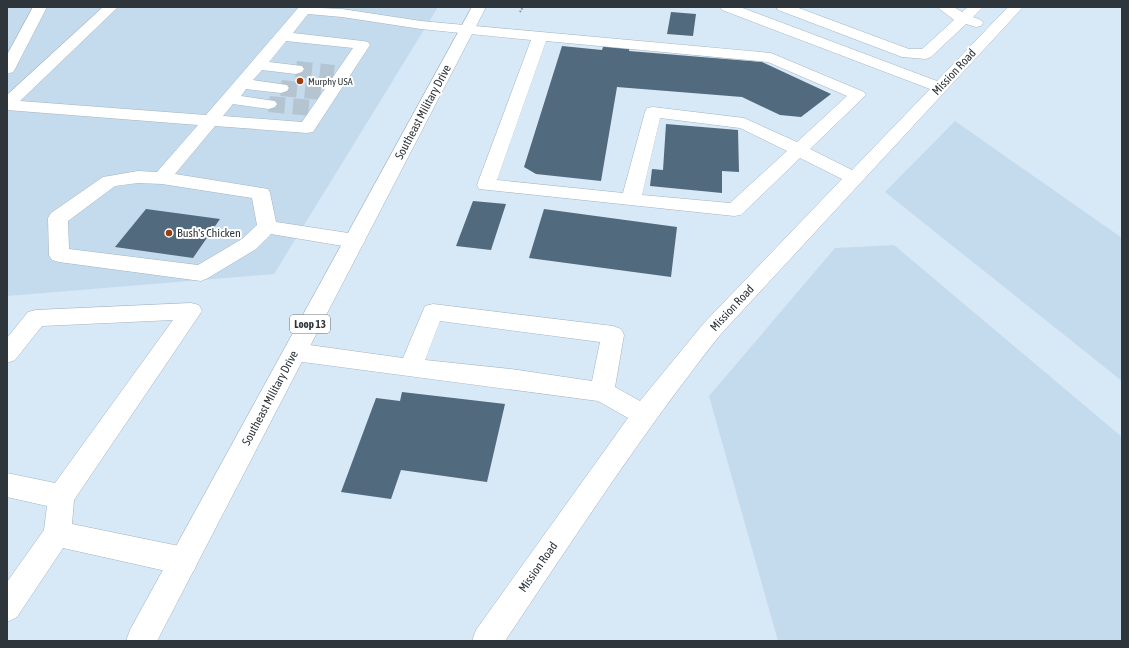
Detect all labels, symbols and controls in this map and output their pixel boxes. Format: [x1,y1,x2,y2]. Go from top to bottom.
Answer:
street label: Mission Road [929,46,979,98]
street label: Southeast Military Drive [392,62,454,162]
marker: Murphy USA [295,76,305,86]
place label: Murphy USA [308,76,353,87]
place label: Bush's Chicken [177,226,241,240]
marker: Bush's Chicken [164,228,174,238]
street label: Mission Road [707,282,757,334]
road number: Loop 13 [290,315,330,333]
street label: Southeast Military Drive [239,348,301,448]
street label: Mission Road [516,539,560,595]

